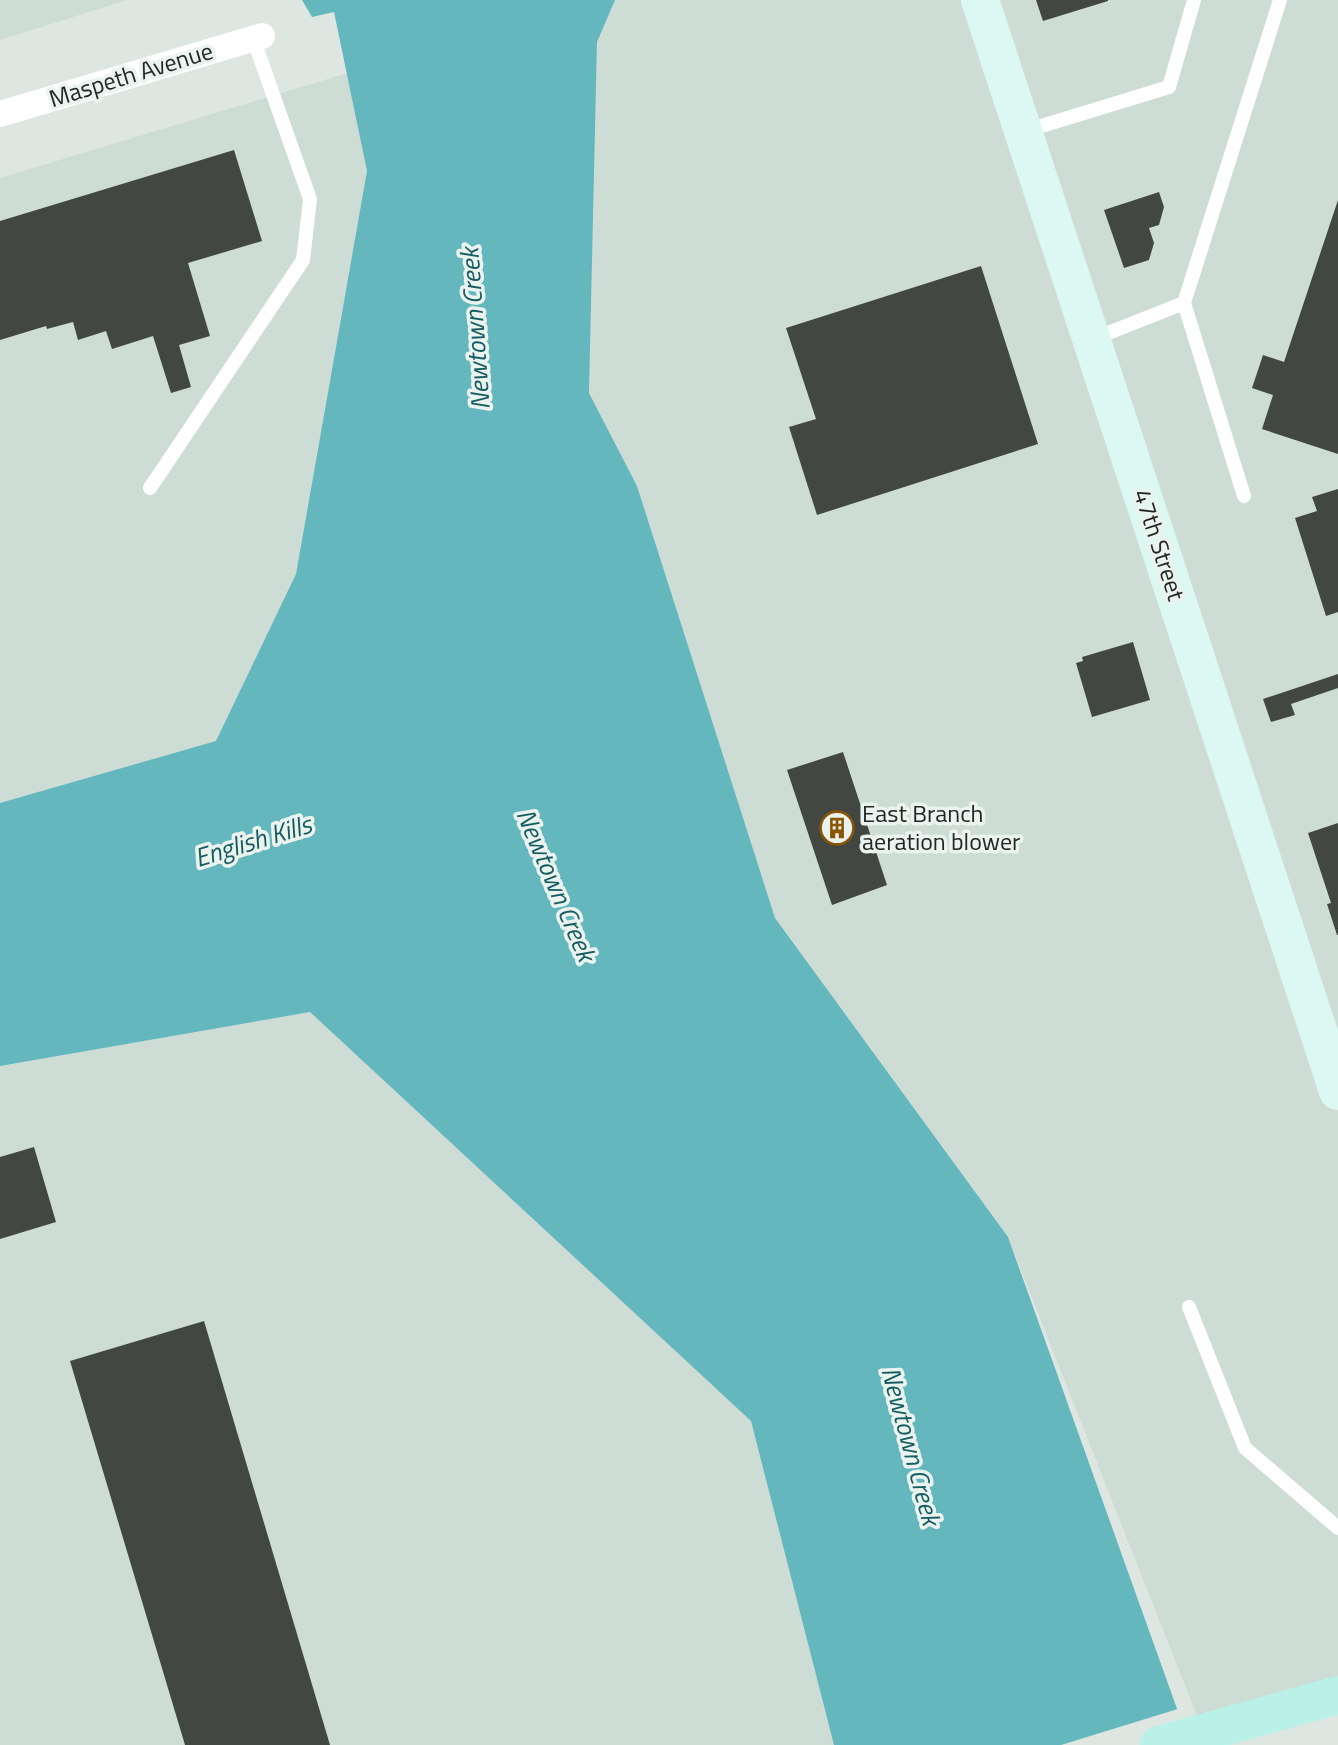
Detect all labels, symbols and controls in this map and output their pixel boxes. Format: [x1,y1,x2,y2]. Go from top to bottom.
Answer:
street label: Maspeth Avenue [44,32,217,116]
water label: Newtown Creek [449,243,500,411]
street label: 47th Street [1125,484,1195,606]
place label: East Branch aeration blower [862,795,1020,859]
water label: Newtown Creek [507,802,607,970]
water label: English Kills [190,804,318,877]
building icon: East Branch aeration blower [818,809,856,847]
water label: Newtown Creek [872,1362,952,1533]

